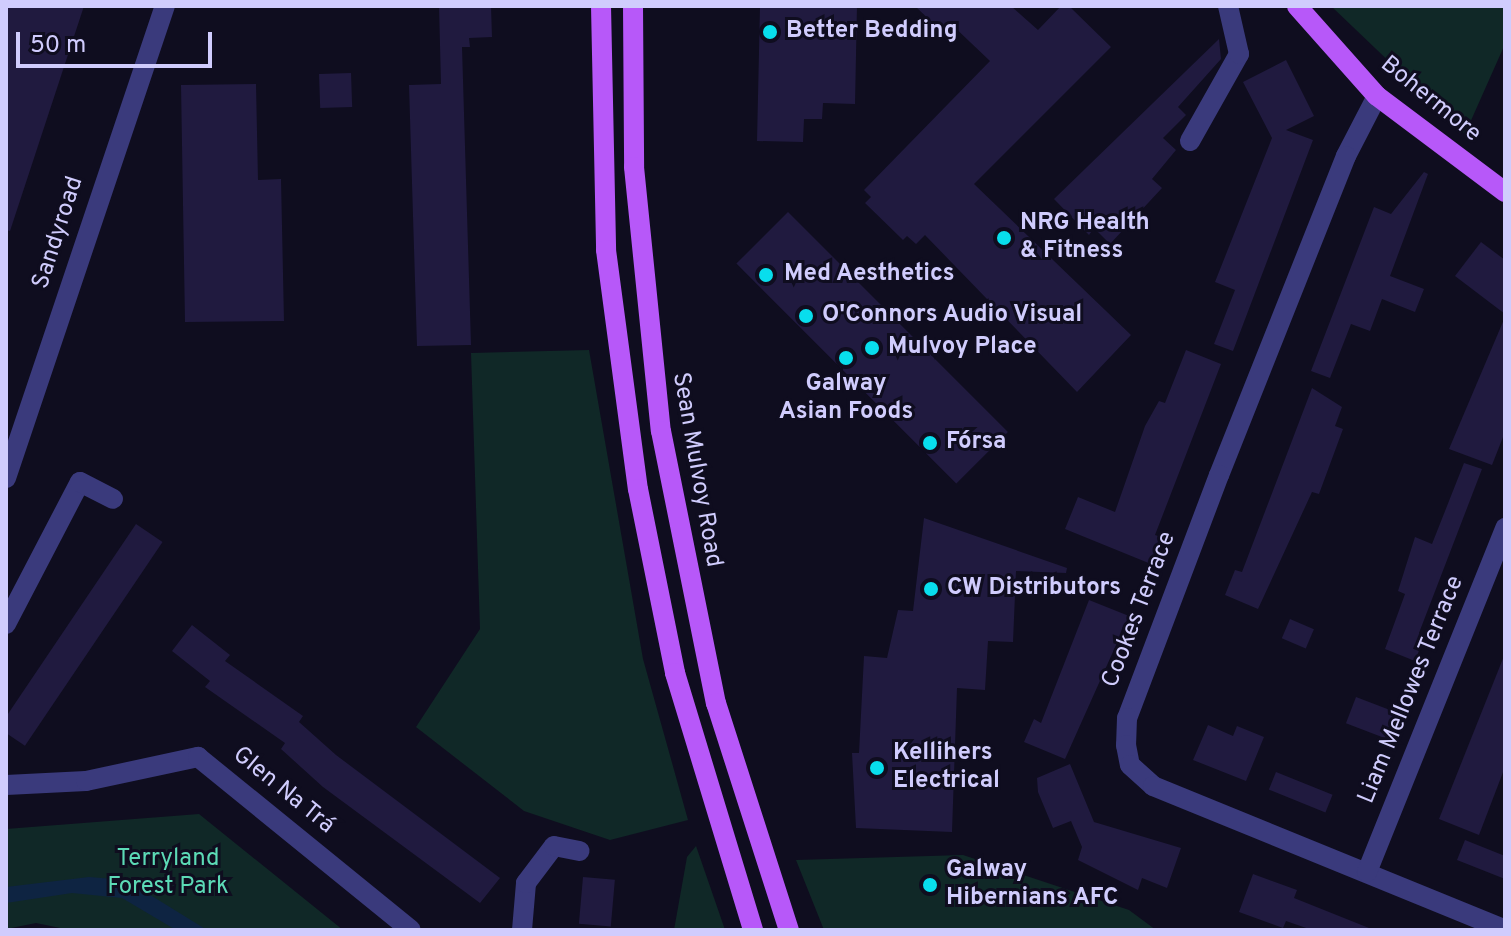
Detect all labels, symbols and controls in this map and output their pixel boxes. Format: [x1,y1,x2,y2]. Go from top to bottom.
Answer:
scale bar [20,16,216,66]
place label: Better Bedding [786,18,957,46]
marker: Better Bedding [761,23,779,41]
text: 50 m [30,31,86,61]
street label: Bohermore [1374,51,1486,149]
street label: Sandyroad [27,173,91,293]
place label: NRG Health & Fitness [1020,210,1150,266]
marker: NRG Health & Fitness [995,229,1013,247]
place label: Med Aesthetics [784,261,955,289]
marker: Med Aesthetics [755,264,777,286]
place label: O'Connors Audio Visual [822,302,1084,330]
marker: O'Connors Audio Visual [797,307,815,325]
place label: Mulvoy Place [888,334,1037,362]
marker: Mulvoy Place [863,339,881,357]
marker: Galway Asian Foods [837,349,855,367]
street label: Sean Mulvoy Road [665,370,727,570]
place label: Galway Asian Foods [779,371,913,427]
place label: Fórsa [946,429,1006,457]
marker: Fórsa [921,434,939,452]
street label: Cookes Terrace [1097,528,1183,692]
street label: Liam Mellowes Terrace [1353,571,1471,809]
place label: CW Distributors [947,575,1121,603]
marker: CW Distributors [922,580,940,598]
place label: Kellihers Electrical [893,740,1000,796]
street label: Glen Na Trá [226,741,340,841]
marker: Kellihers Electrical [868,759,886,777]
park label: Terryland Forest Park [107,846,229,902]
place label: Galway Hibernians AFC [946,857,1119,913]
marker: Galway Hibernians AFC [921,876,939,894]

